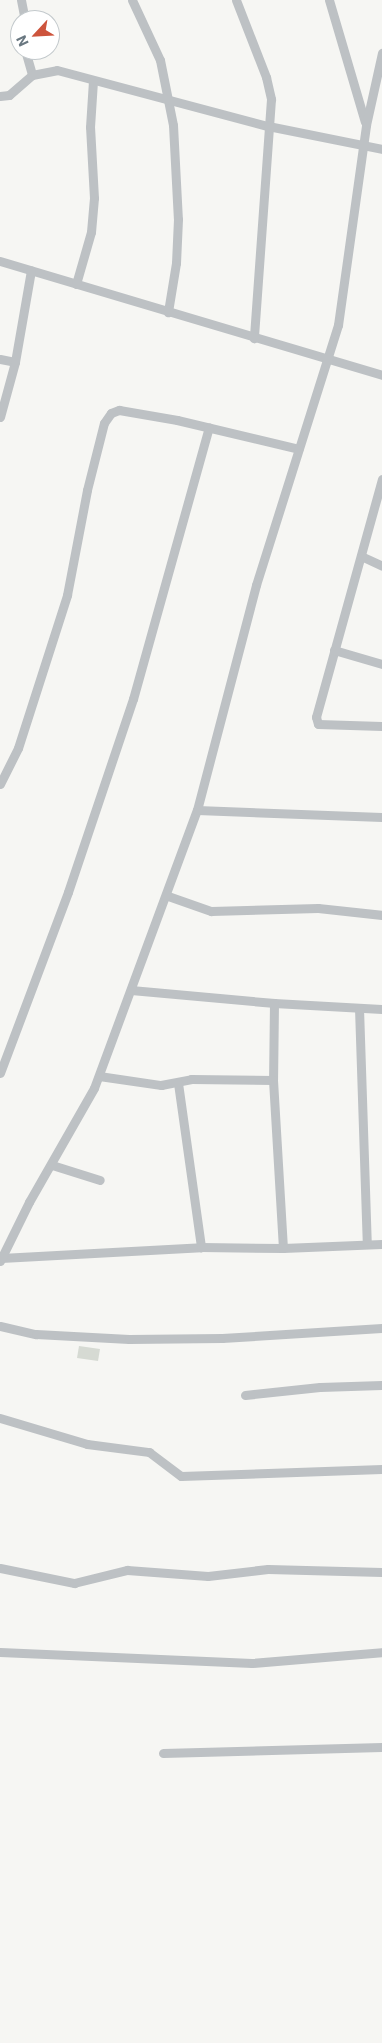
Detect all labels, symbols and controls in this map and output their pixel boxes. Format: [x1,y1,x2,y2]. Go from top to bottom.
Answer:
north arrow [10,10,60,60]
text: N [13,33,32,49]

